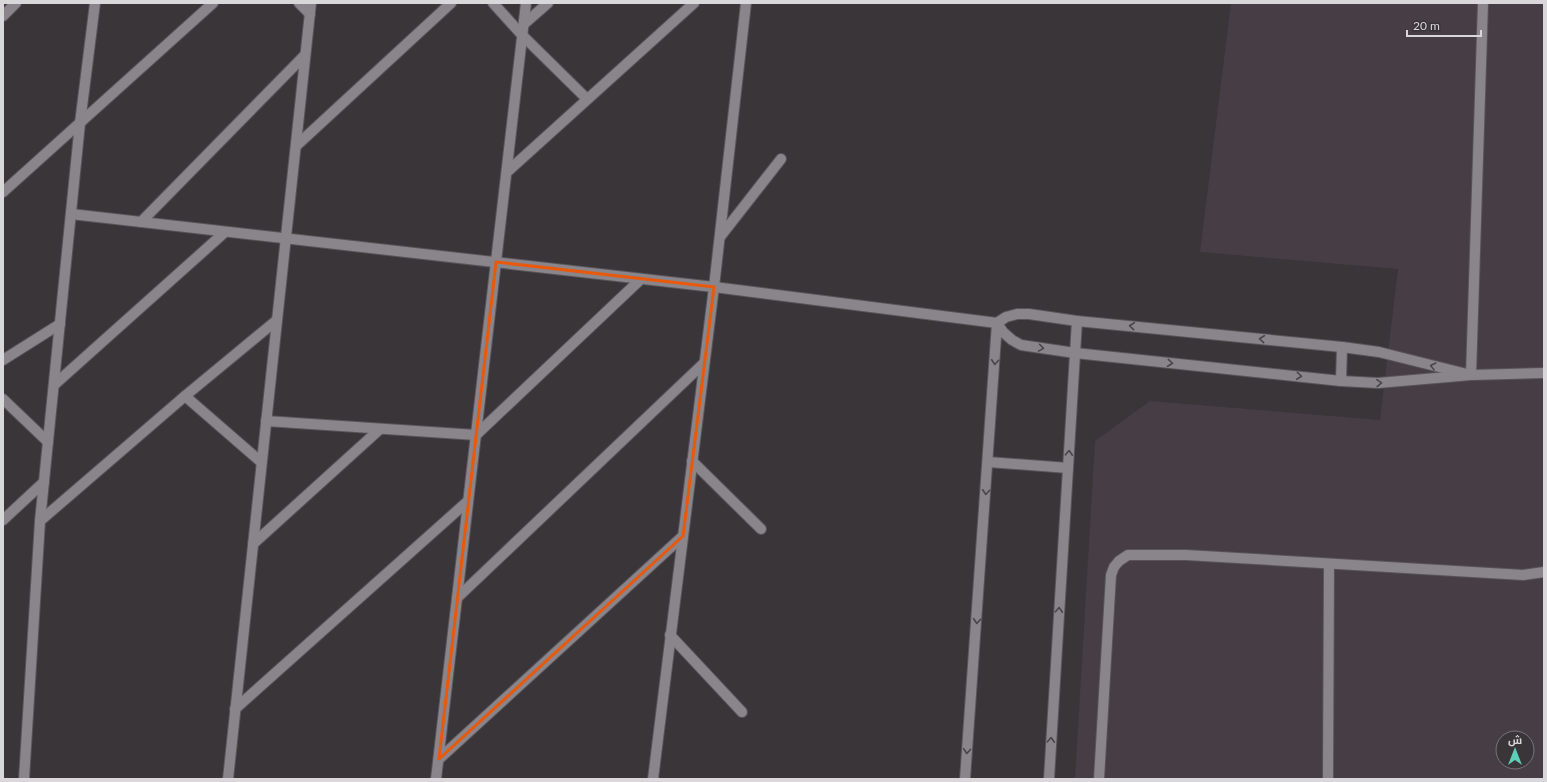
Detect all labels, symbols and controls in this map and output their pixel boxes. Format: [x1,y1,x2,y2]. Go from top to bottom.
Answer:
scale bar [1407,12,1481,38]
text: 20 m [1413,18,1440,33]
one-way arrow [1129,322,1135,331]
one-way arrow [1259,335,1265,344]
one-way arrow [1038,343,1044,352]
one-way arrow [1167,358,1173,367]
one-way arrow [990,359,999,365]
one-way arrow [1430,362,1436,370]
one-way arrow [1296,372,1302,381]
one-way arrow [1376,379,1382,387]
one-way arrow [1065,450,1073,456]
one-way arrow [982,489,991,495]
one-way arrow [1055,607,1064,613]
one-way arrow [972,618,981,624]
north arrow [1495,730,1535,770]
text: ش [1508,733,1522,747]
one-way arrow [1047,737,1056,743]
one-way arrow [963,748,972,754]

